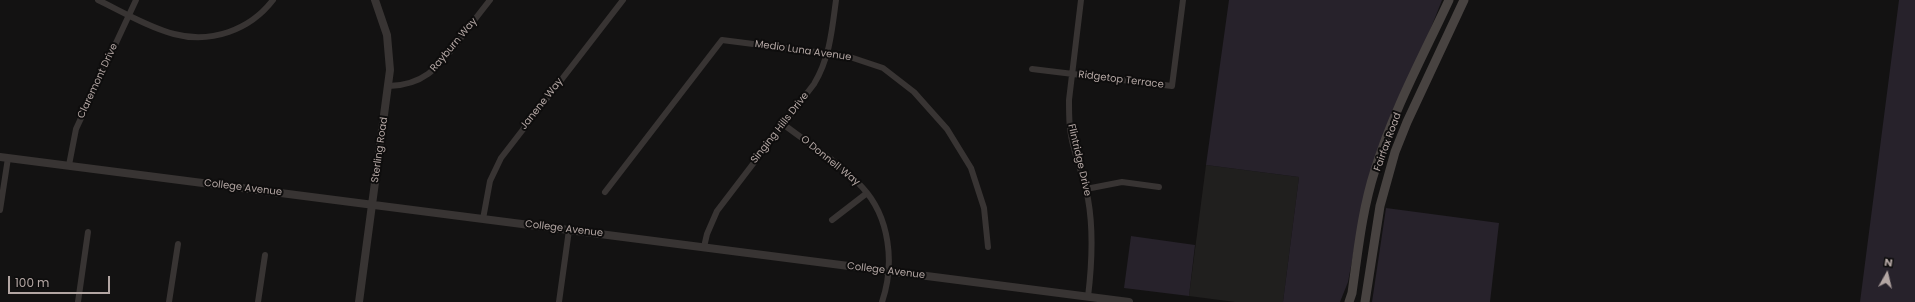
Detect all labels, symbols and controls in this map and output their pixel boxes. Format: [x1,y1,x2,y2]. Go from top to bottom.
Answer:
street label: Rayburn Way [428,16,480,74]
street label: Medio Luna Avenue [754,38,852,64]
street label: Claremont Drive [75,42,121,120]
street label: Ridgetop Terrace [1078,69,1164,91]
street label: Janene Way [518,76,566,132]
street label: Singing Hills Drive [748,90,812,166]
street label: Fairfax Road [1372,111,1404,173]
street label: Sterling Road [369,116,391,184]
street label: Flintridge Drive [1065,123,1093,197]
street label: O Donnell Way [798,133,862,189]
street label: College Avenue [203,177,283,199]
street label: College Avenue [524,218,604,240]
north arrow [1867,254,1907,294]
text: N [1883,254,1894,271]
street label: College Avenue [846,260,926,282]
scale bar [10,268,112,294]
text: 100 m [15,274,49,291]

